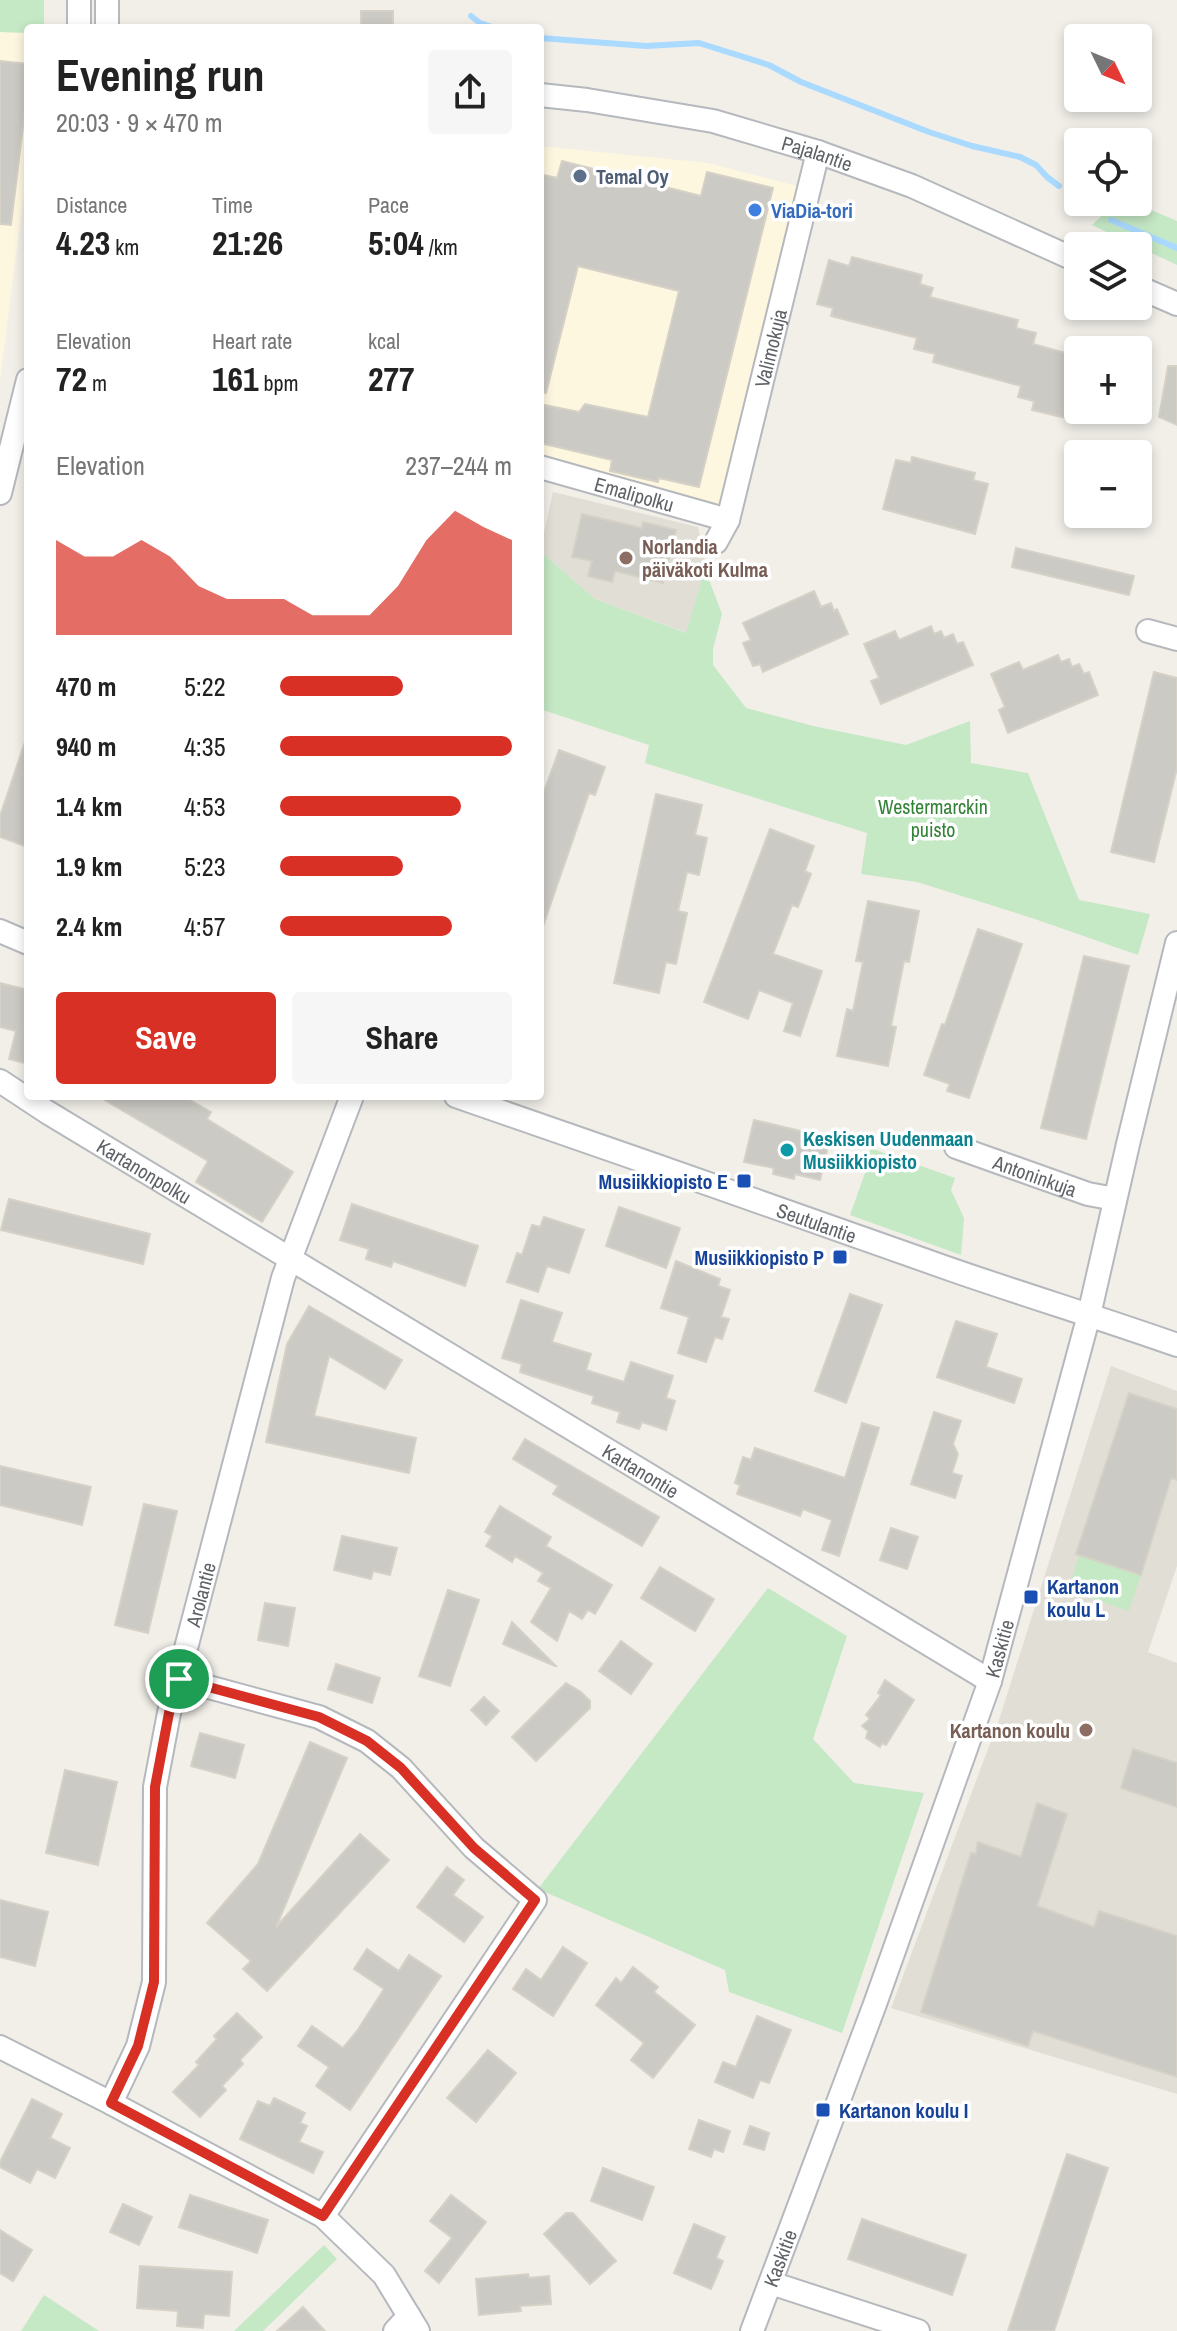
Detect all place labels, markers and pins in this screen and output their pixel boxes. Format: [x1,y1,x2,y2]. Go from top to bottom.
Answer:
place label: Temal Oy [596,163,670,190]
marker: Temal Oy [571,167,589,185]
place label: ViaDia-tori [771,197,853,224]
marker: ViaDia-tori [746,201,764,219]
place label: Norlandia päiväkoti Kulma [642,533,768,583]
marker: Norlandia päiväkoti Kulma [617,549,635,567]
place label: Keskisen Uudenmaan Musiikkiopisto [803,1125,973,1175]
marker: Keskisen Uudenmaan Musiikkiopisto [778,1141,796,1159]
place label: Musiikkiopisto E [599,1168,728,1195]
marker: Musiikkiopisto E [735,1172,753,1190]
place label: Musiikkiopisto P [695,1244,824,1271]
marker: Musiikkiopisto P [831,1248,849,1266]
place label: Kartanon koulu L [1047,1573,1119,1623]
marker: Kartanon koulu L [1022,1588,1040,1606]
pin [145,1645,213,1713]
place label: Kartanon koulu [950,1717,1070,1744]
marker: Kartanon koulu [1077,1721,1095,1739]
place label: Kartanon koulu I [839,2097,968,2124]
marker: Kartanon koulu I [814,2101,832,2119]

